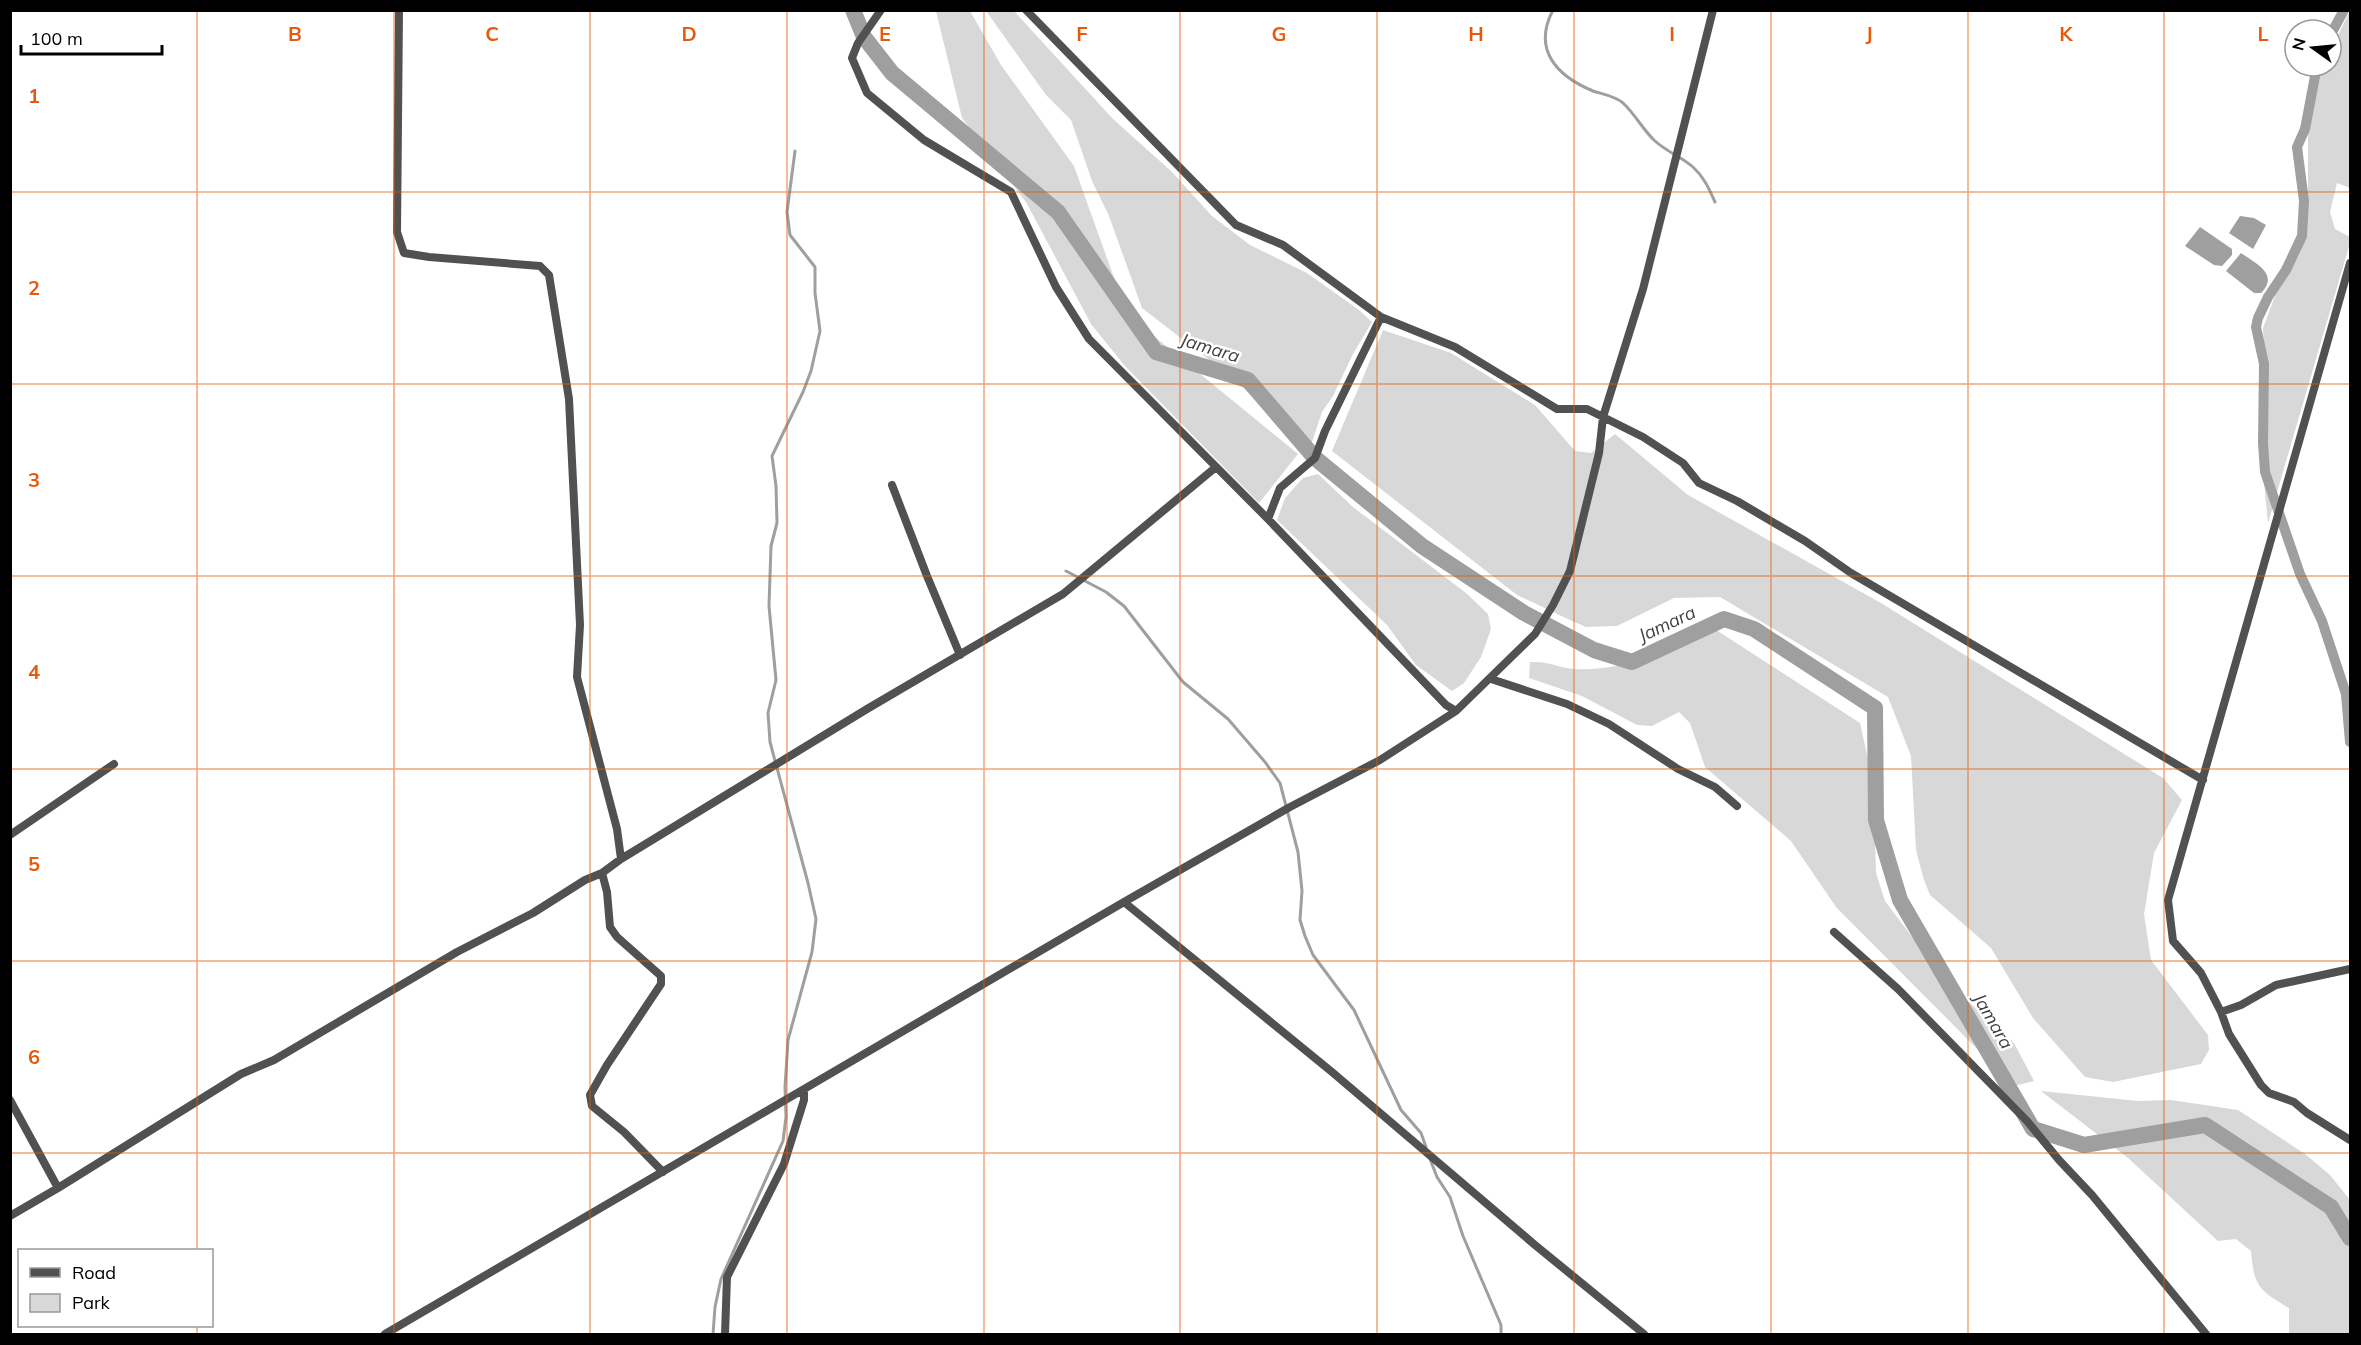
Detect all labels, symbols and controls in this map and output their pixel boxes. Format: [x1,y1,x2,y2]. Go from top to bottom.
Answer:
scale bar [21,18,162,56]
north arrow [2283,18,2343,78]
text: B [288,21,302,46]
text: C [485,21,499,46]
text: D [681,21,697,46]
text: E [879,21,891,46]
text: F [1076,21,1088,46]
text: G [1272,21,1286,46]
text: H [1468,21,1484,46]
text: I [1669,21,1675,46]
text: J [1865,21,1873,46]
text: K [2059,21,2073,46]
text: L [2257,21,2269,46]
text: 100 m [30,27,83,50]
text: N [2287,36,2310,53]
text: 1 [28,83,40,108]
text: 2 [28,275,40,300]
water label: Jamara [1176,327,1243,367]
text: 3 [28,467,40,492]
water label: Jamara [1633,600,1699,648]
text: 4 [28,659,40,684]
text: 5 [28,851,40,876]
water label: Jamara [1967,987,2019,1053]
text: 6 [28,1044,40,1069]
legend [18,1249,213,1327]
text: Road [72,1261,116,1284]
text: Park [72,1291,111,1314]

